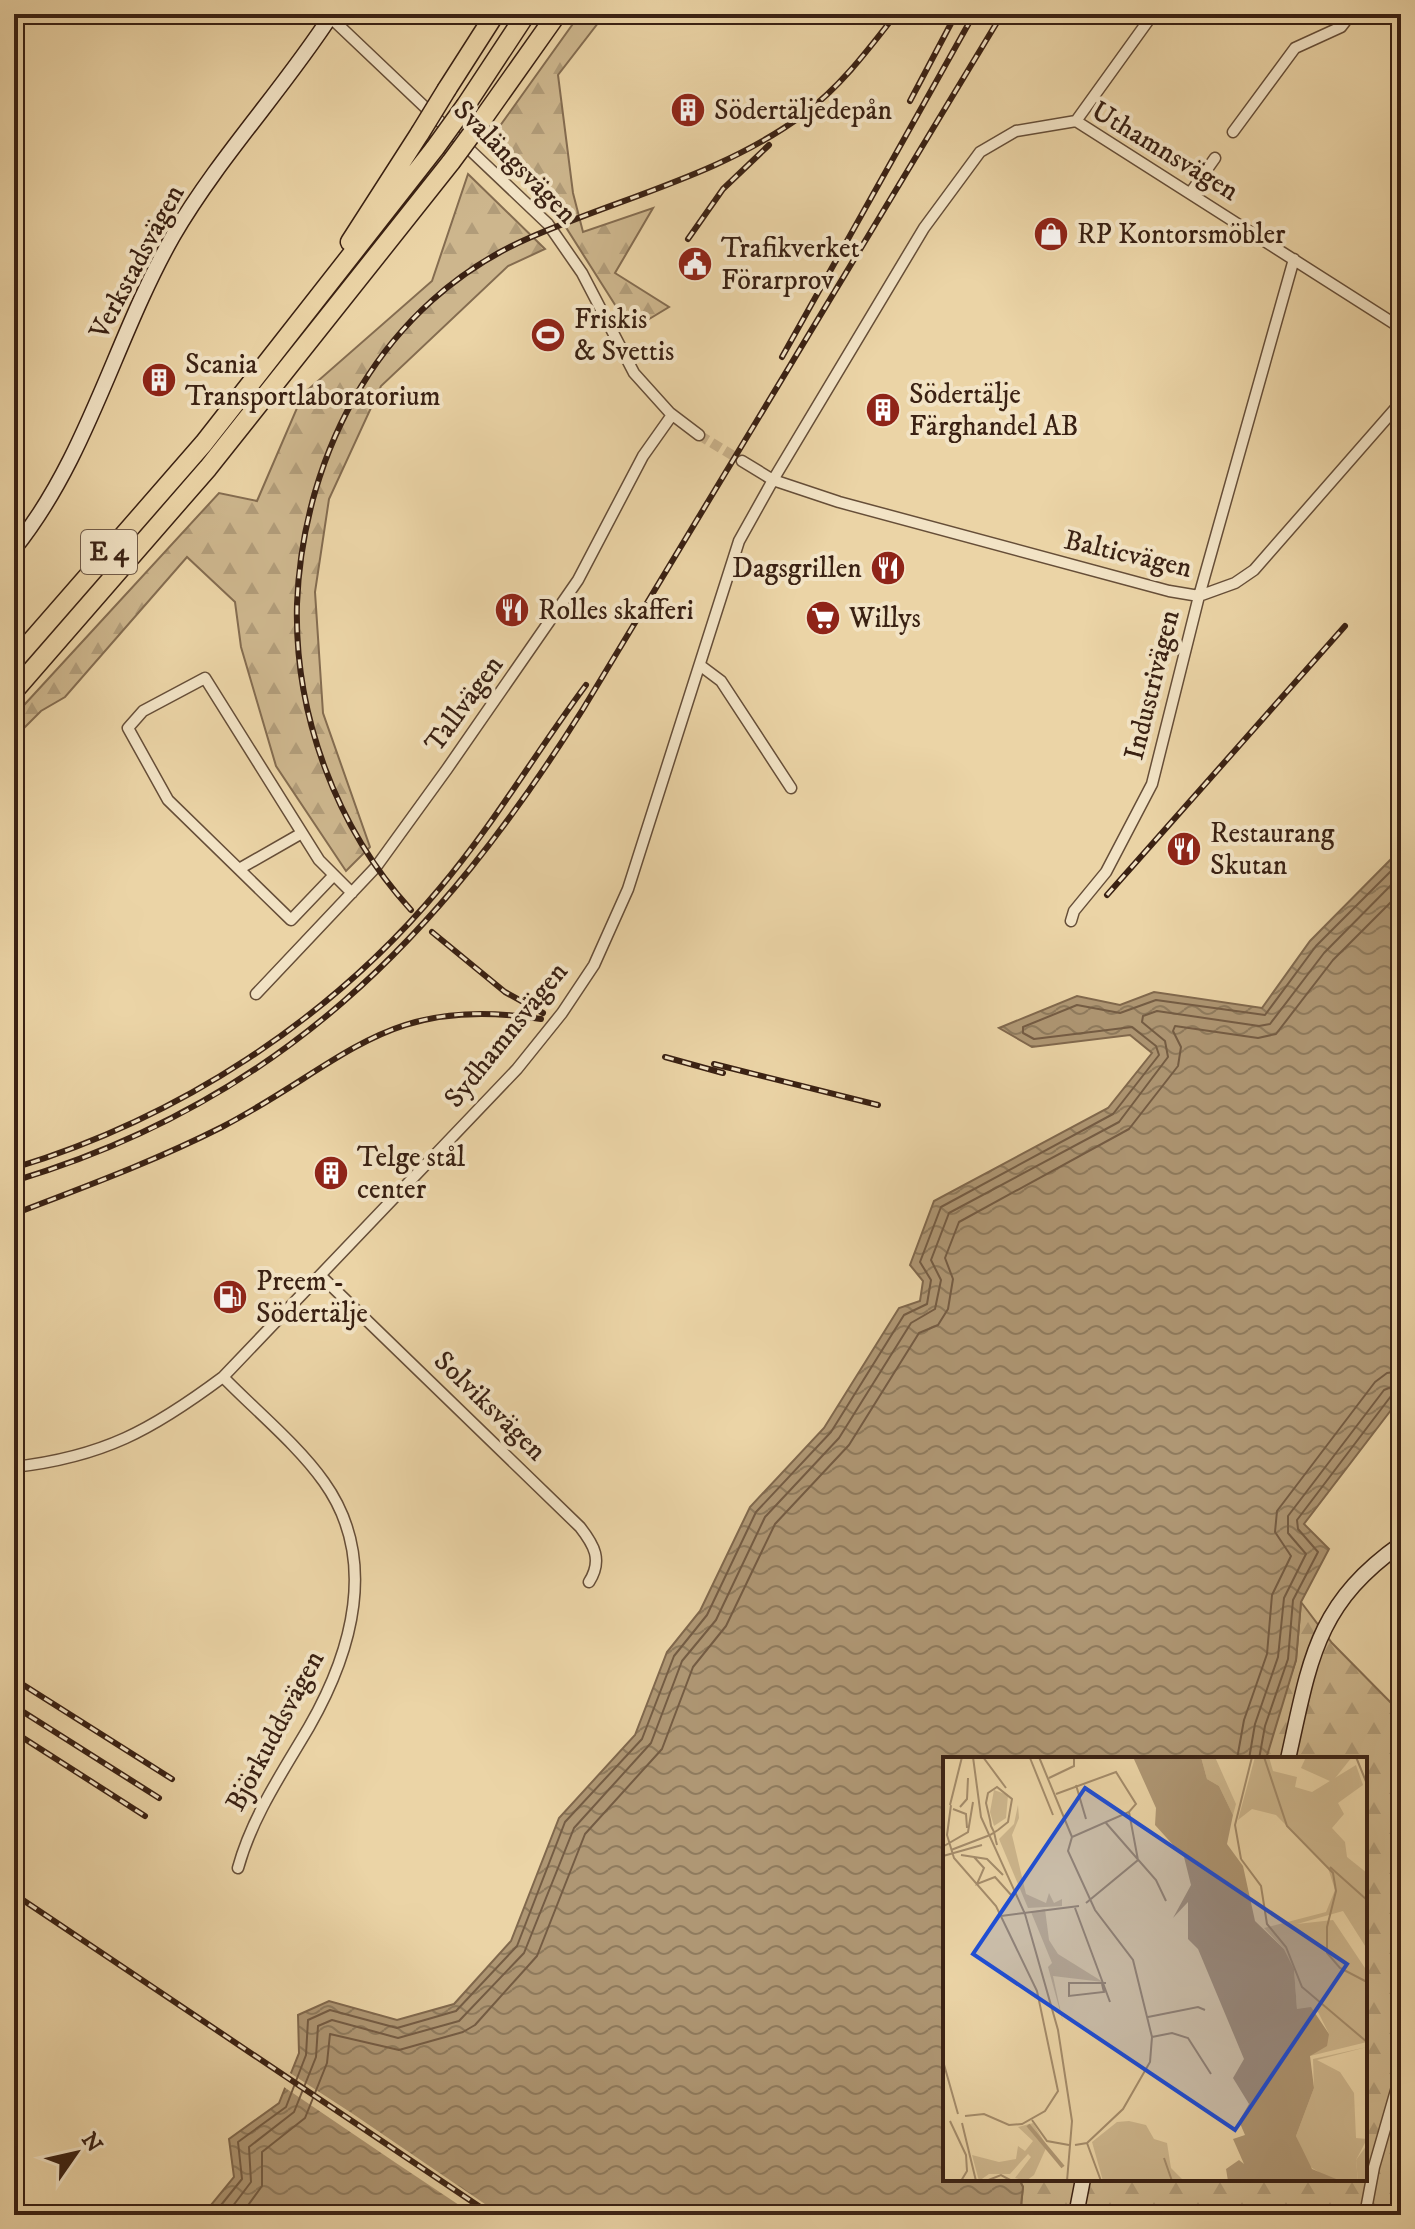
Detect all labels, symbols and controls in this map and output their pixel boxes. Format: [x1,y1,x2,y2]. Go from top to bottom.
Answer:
building icon: Södertäljedepån [669,91,707,129]
street label: Svalängsvägen [446,93,584,231]
place label: Södertäljedepån [714,93,892,128]
street label: Uthamnsvägen [1085,93,1245,209]
street label: Verkstadsvägen [81,179,192,346]
shop icon: RP Kontorsmöbler [1032,215,1070,253]
place label: RP Kontorsmöbler [1077,217,1286,252]
place label: Trafikverket Förarprov [721,231,860,298]
public building icon: Trafikverket Förarprov [676,245,714,283]
place label: Friskis & Svettis [574,302,674,369]
sports icon: Friskis & Svettis [529,316,567,354]
place label: Scania Transportlaboratorium [185,347,440,414]
building icon: Scania Transportlaboratorium [140,361,178,399]
place label: Södertälje Färghandel AB [909,377,1079,444]
building icon: Södertälje Färghandel AB [864,391,902,429]
street label: Balticvägen [1061,522,1196,586]
road number: E 4 [81,530,137,574]
restaurant icon: Dagsgrillen [869,549,907,587]
place label: Dagsgrillen [732,551,862,586]
restaurant icon: Rolles skafferi [493,591,531,629]
place label: Rolles skafferi [538,593,694,628]
supermarket icon: Willys [804,599,842,637]
place label: Willys [848,601,921,636]
street label: Industrivägen [1116,606,1188,764]
street label: Tallvägen [417,648,511,759]
place label: Restaurang Skutan [1210,816,1335,883]
restaurant icon: Restaurang Skutan [1165,830,1203,868]
street label: Sydhamnsvägen [437,955,576,1115]
place label: Telge stål center [357,1140,466,1207]
building icon: Telge stål center [312,1154,350,1192]
place label: Preem - Södertälje [256,1264,368,1331]
fuel station icon: Preem - Södertälje [211,1278,249,1316]
street label: Solviksvägen [426,1344,554,1469]
street label: Björkuddsvägen [218,1644,332,1817]
inset map [943,1757,1367,2181]
north arrow [36,2113,116,2193]
text: N [75,2128,108,2158]

